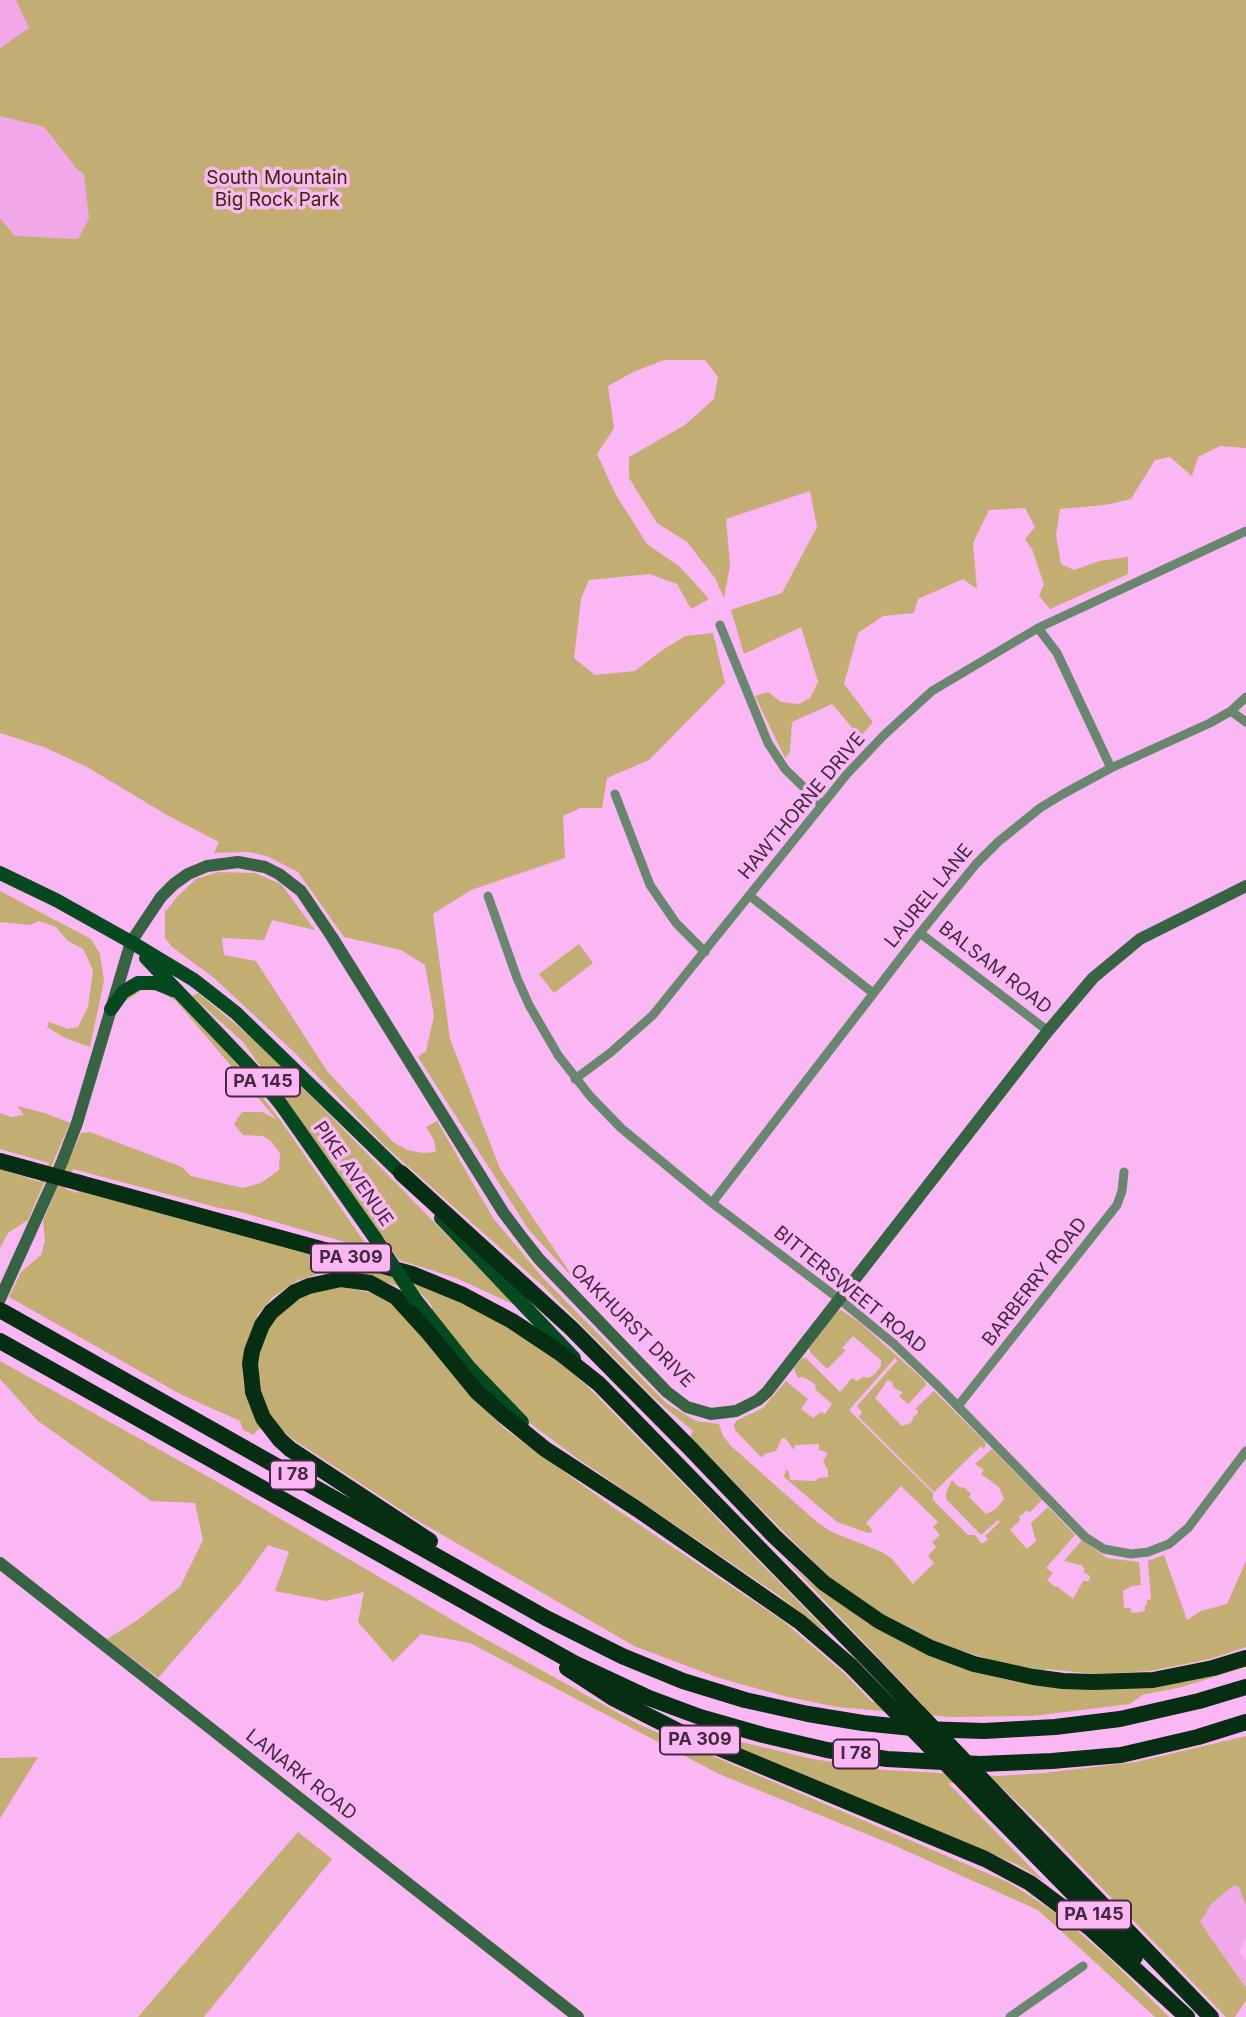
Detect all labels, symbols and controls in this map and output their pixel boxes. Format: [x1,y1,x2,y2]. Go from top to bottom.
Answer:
park label: South Mountain Big Rock Park [206,167,348,211]
street label: HAWTHORNE DRIVE [734,728,870,884]
street label: LAUREL LANE [880,839,978,953]
street label: BALSAM ROAD [934,917,1056,1019]
road number: PA 145 [226,1068,300,1097]
street label: PIKE AVENUE [308,1117,398,1231]
street label: BARBERRY ROAD [978,1213,1092,1351]
street label: BITTERSWEET ROAD [769,1221,931,1359]
road number: PA 309 [311,1244,391,1273]
street label: OAKHURST DRIVE [565,1259,699,1393]
road number: I 78 [270,1460,316,1490]
street label: LANARK ROAD [241,1725,361,1825]
road number: PA 309 [660,1726,740,1755]
road number: I 78 [833,1740,879,1769]
road number: PA 145 [1057,1900,1131,1929]

